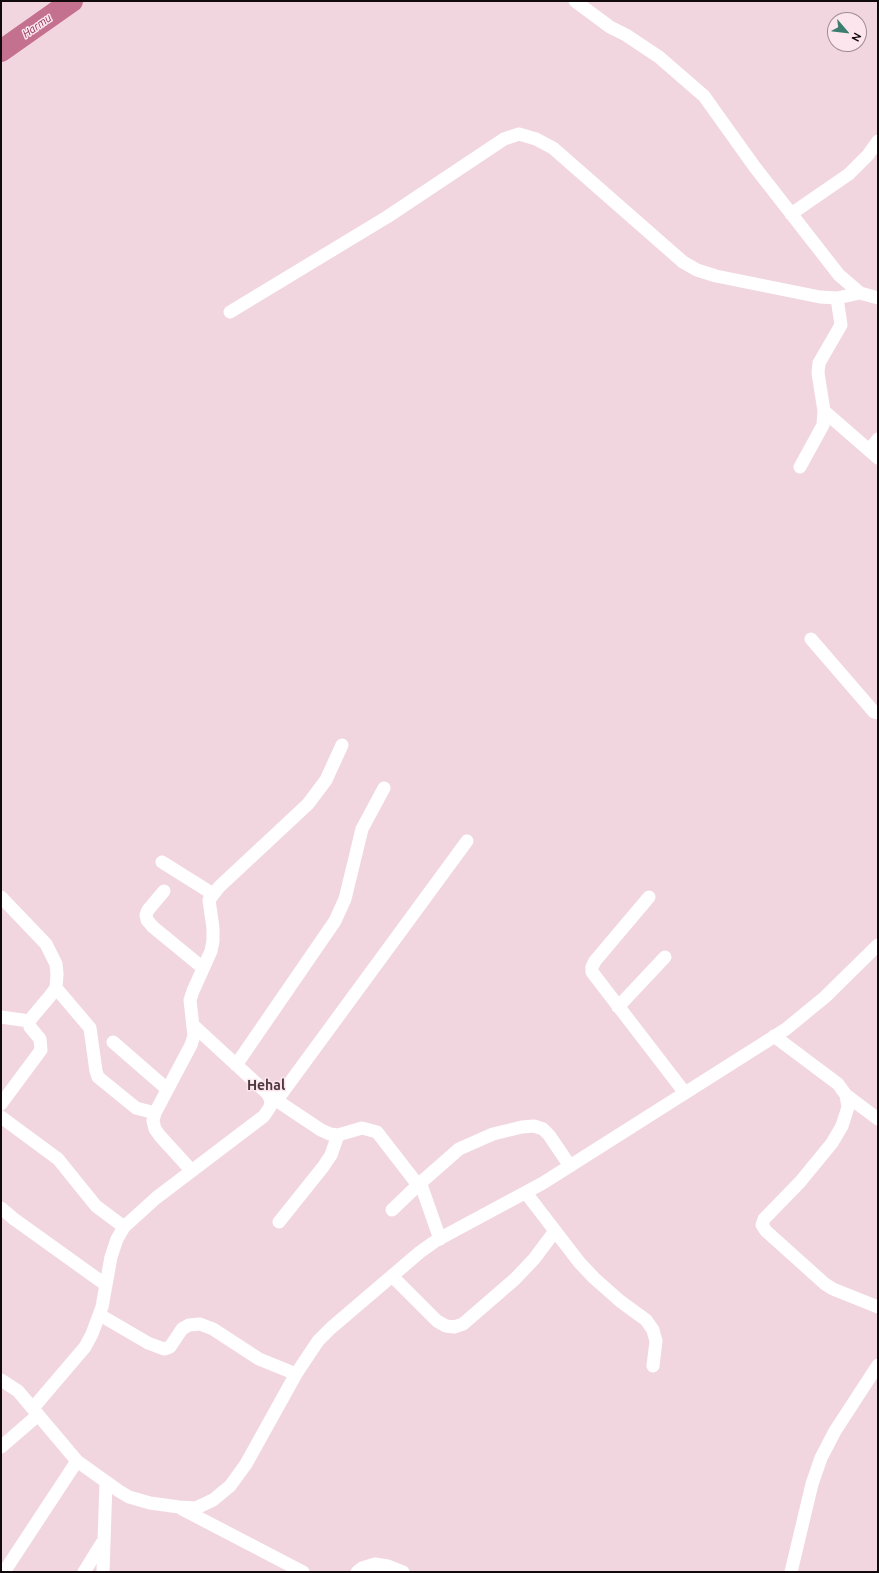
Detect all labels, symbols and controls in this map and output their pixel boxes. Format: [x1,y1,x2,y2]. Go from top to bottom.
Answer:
water label: Harmu [20,11,54,41]
north arrow [827,12,867,52]
text: N [849,31,864,44]
district label: Hehal [247,1077,285,1093]

